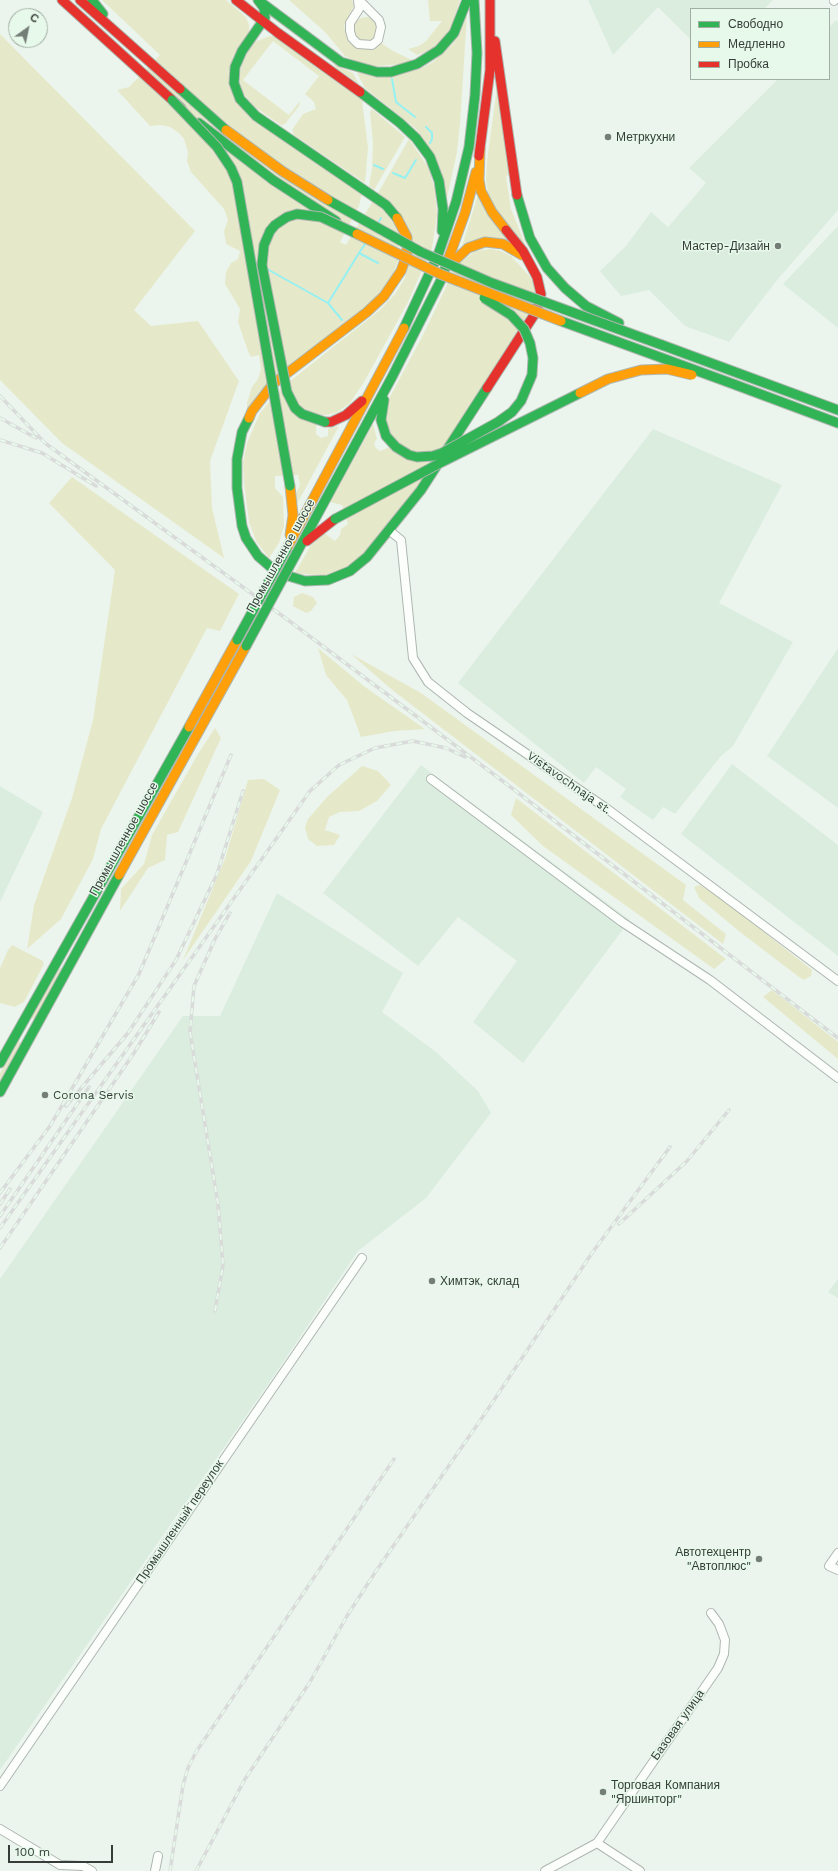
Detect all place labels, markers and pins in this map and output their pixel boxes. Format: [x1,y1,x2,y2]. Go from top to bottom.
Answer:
place label: Метркухни [616,130,675,144]
marker: Метркухни [603,132,613,142]
place label: Мастер-Дизайн [682,239,770,253]
marker: Мастер-Дизайн [773,241,783,251]
place label: Corona Servis [53,1088,134,1102]
marker: Corona Servis [40,1090,50,1100]
place label: Химтэк, склад [440,1274,519,1288]
marker: Химтэк, склад [427,1276,437,1286]
place label: Автотехцентр "Автоплюс" [675,1545,751,1573]
marker: Автотехцентр "Автоплюс" [754,1554,764,1564]
place label: Торговая Компания "Яршинторг" [611,1778,720,1806]
marker: Торговая Компания "Яршинторг" [598,1787,608,1797]

